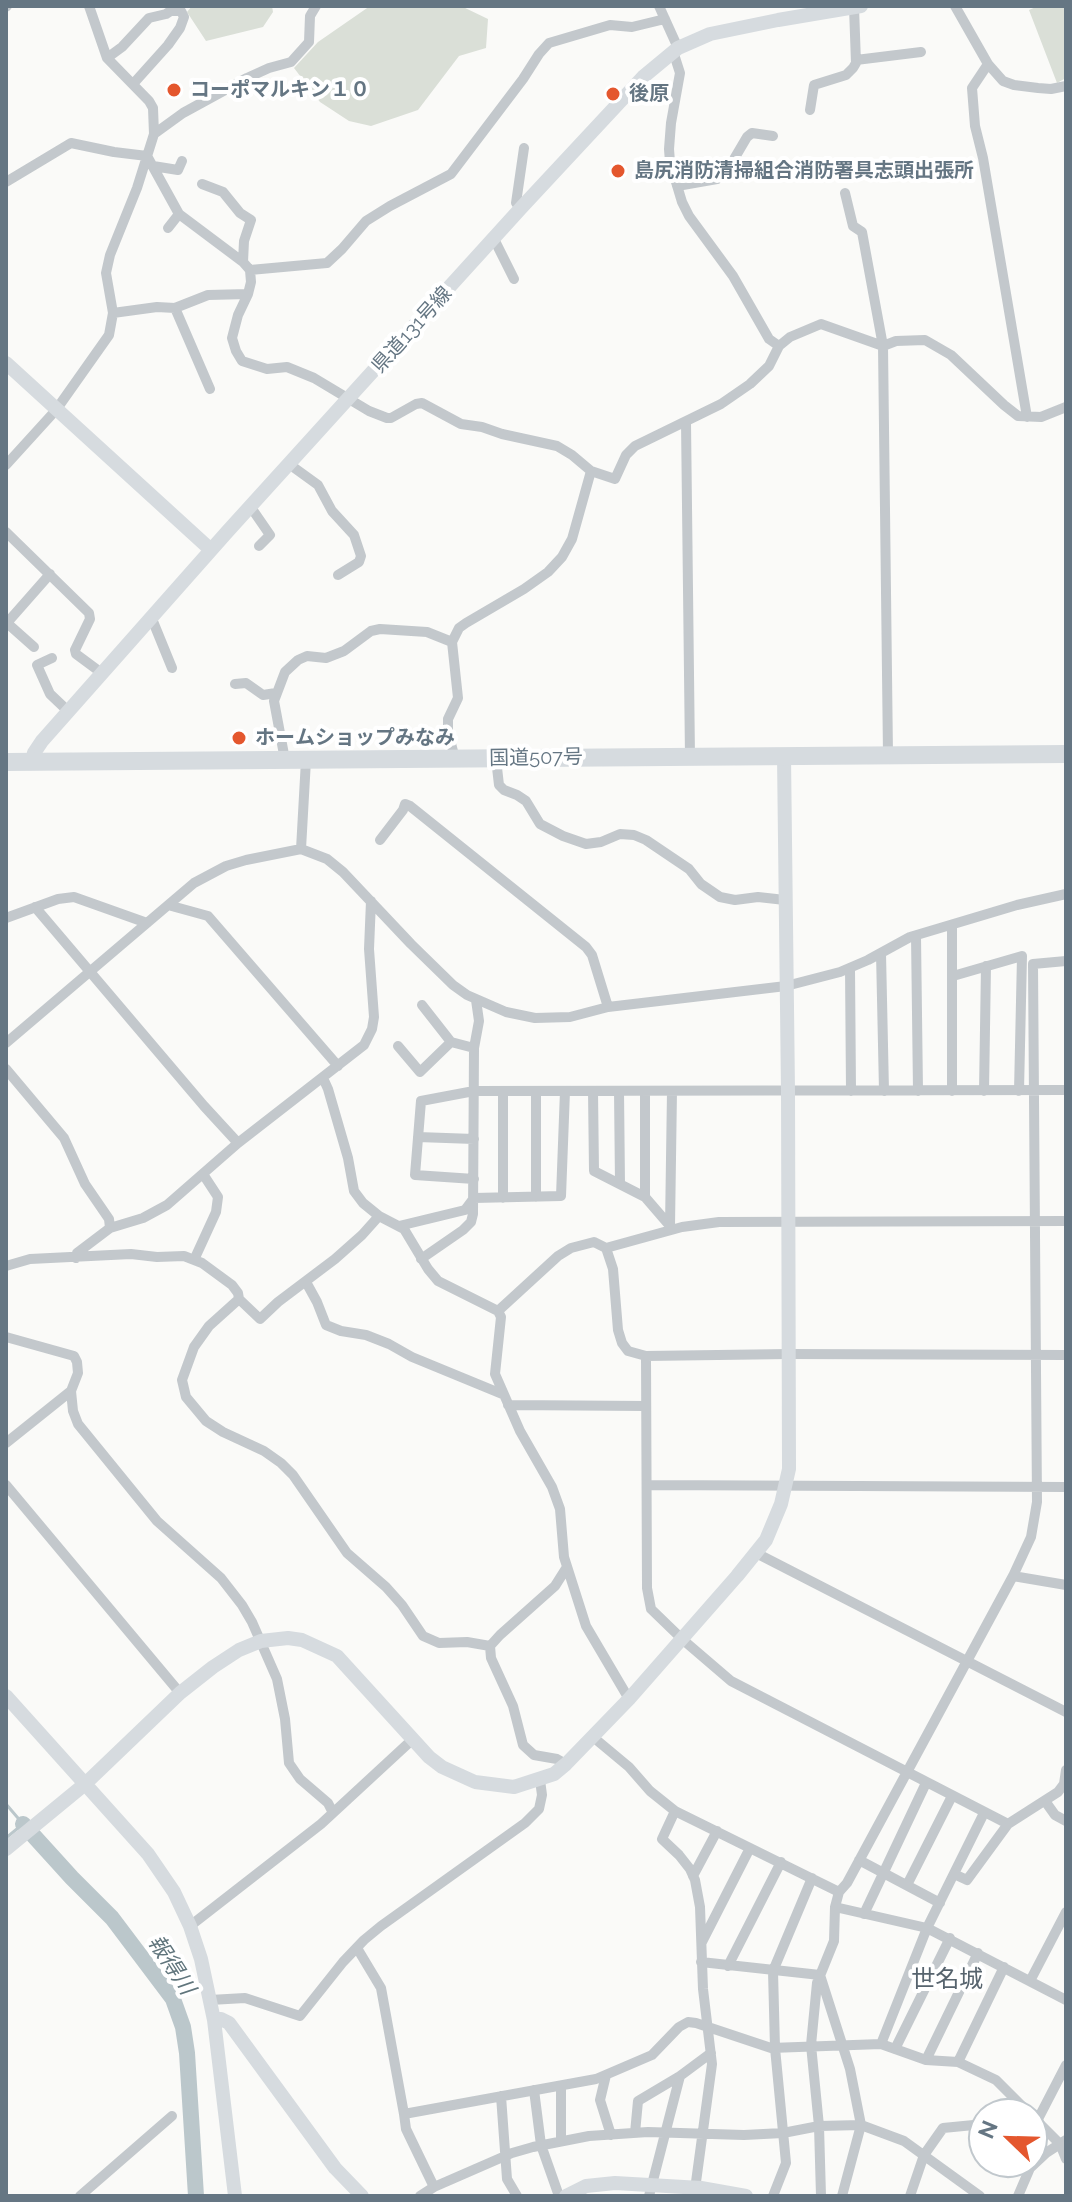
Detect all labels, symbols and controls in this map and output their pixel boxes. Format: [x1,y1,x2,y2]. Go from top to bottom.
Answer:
place label: コーポマルキン１０ [190,78,370,102]
marker: コーポマルキン１０ [165,81,183,99]
place label: 後原 [629,82,669,106]
marker: 後原 [604,85,622,103]
place label: 島尻消防清掃組合消防署具志頭出張所 [634,159,974,183]
marker: 島尻消防清掃組合消防署具志頭出張所 [609,162,627,180]
street label: 県道131号線 [367,282,457,378]
place label: ホームショップみなみ [255,726,455,750]
marker: ホームショップみなみ [230,729,248,747]
street label: 国道507号 [489,745,583,771]
water label: 報得川 [142,1930,200,2000]
district label: 世名城 [911,1966,983,1994]
north arrow [968,2098,1048,2178]
text: N [972,2117,1003,2142]

